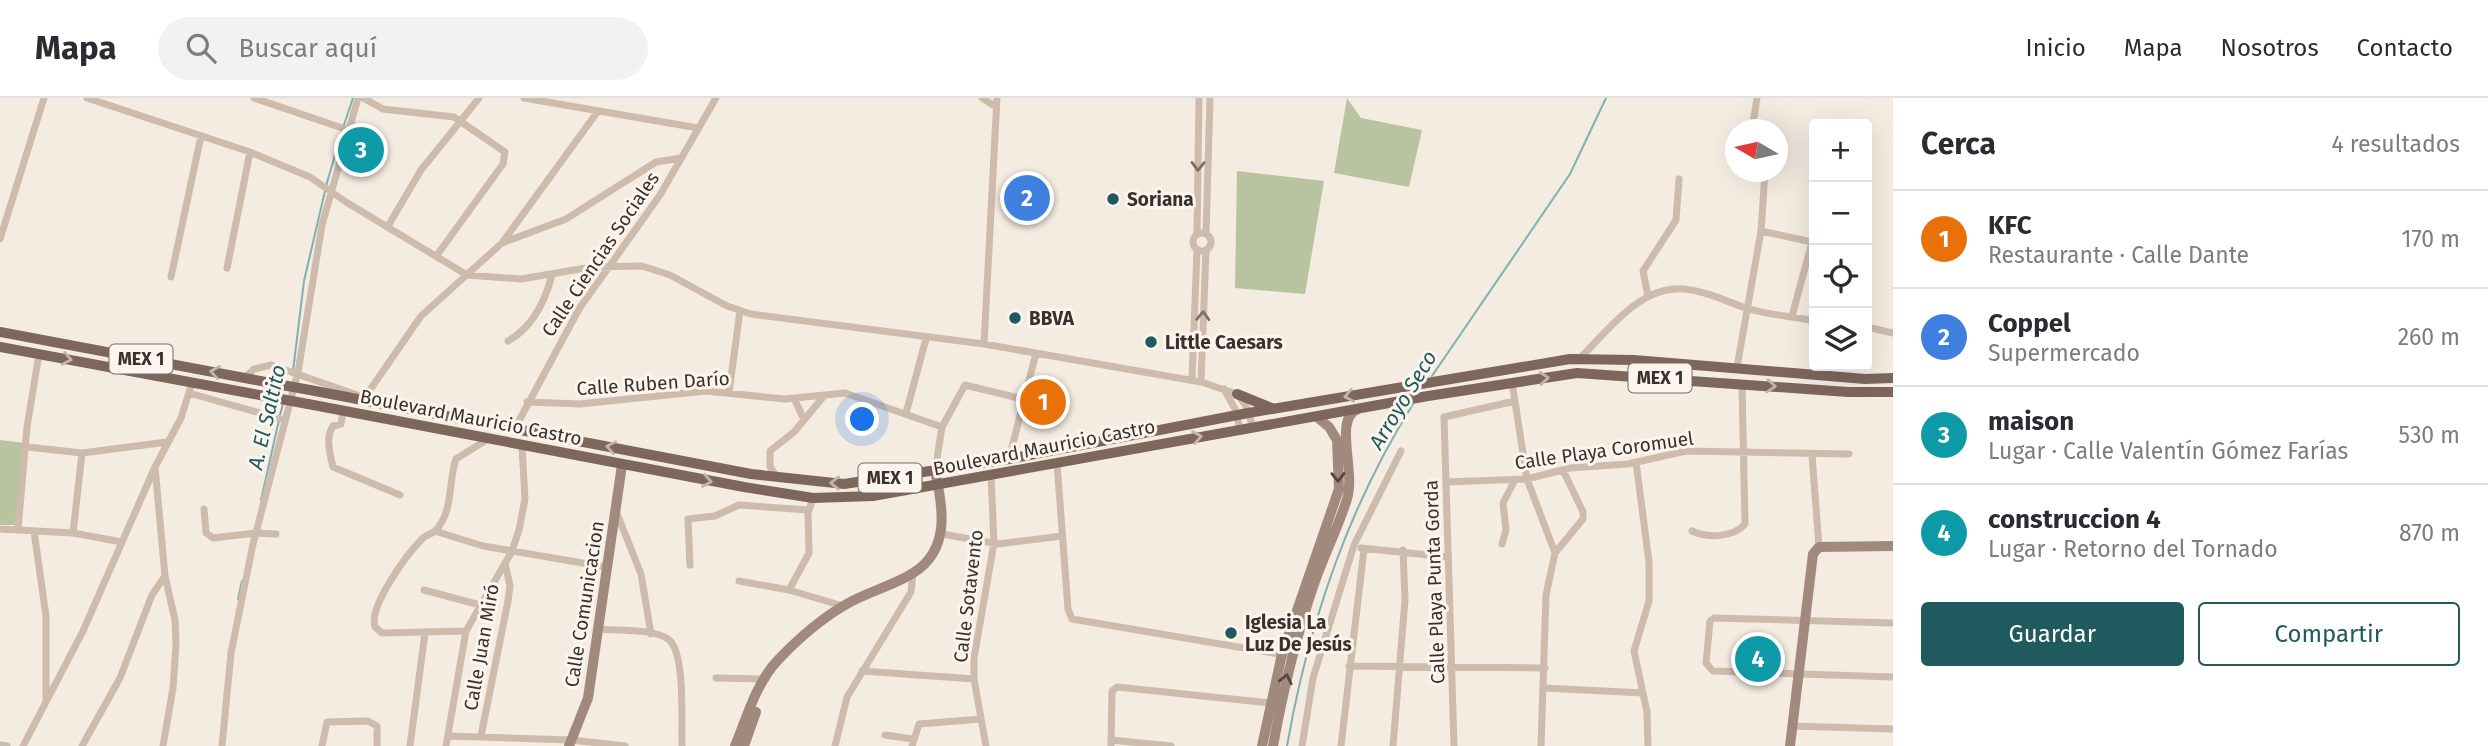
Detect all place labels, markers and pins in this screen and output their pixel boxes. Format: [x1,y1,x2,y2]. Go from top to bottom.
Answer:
pin: 3 [338,124,384,176]
pin: 2 [1004,172,1050,224]
place label: Soriana [1127,188,1194,211]
marker: Soriana [1105,191,1121,207]
place label: BBVA [1029,307,1075,330]
marker: BBVA [1007,310,1023,326]
place label: Little Caesars [1165,331,1283,354]
marker: Little Caesars [1143,334,1159,350]
pin: 1 [1020,376,1066,428]
place label: Iglesia La Luz De Jesús [1245,611,1352,656]
marker: Iglesia La Luz De Jesús [1223,625,1239,641]
pin: 4 [1735,633,1781,685]

